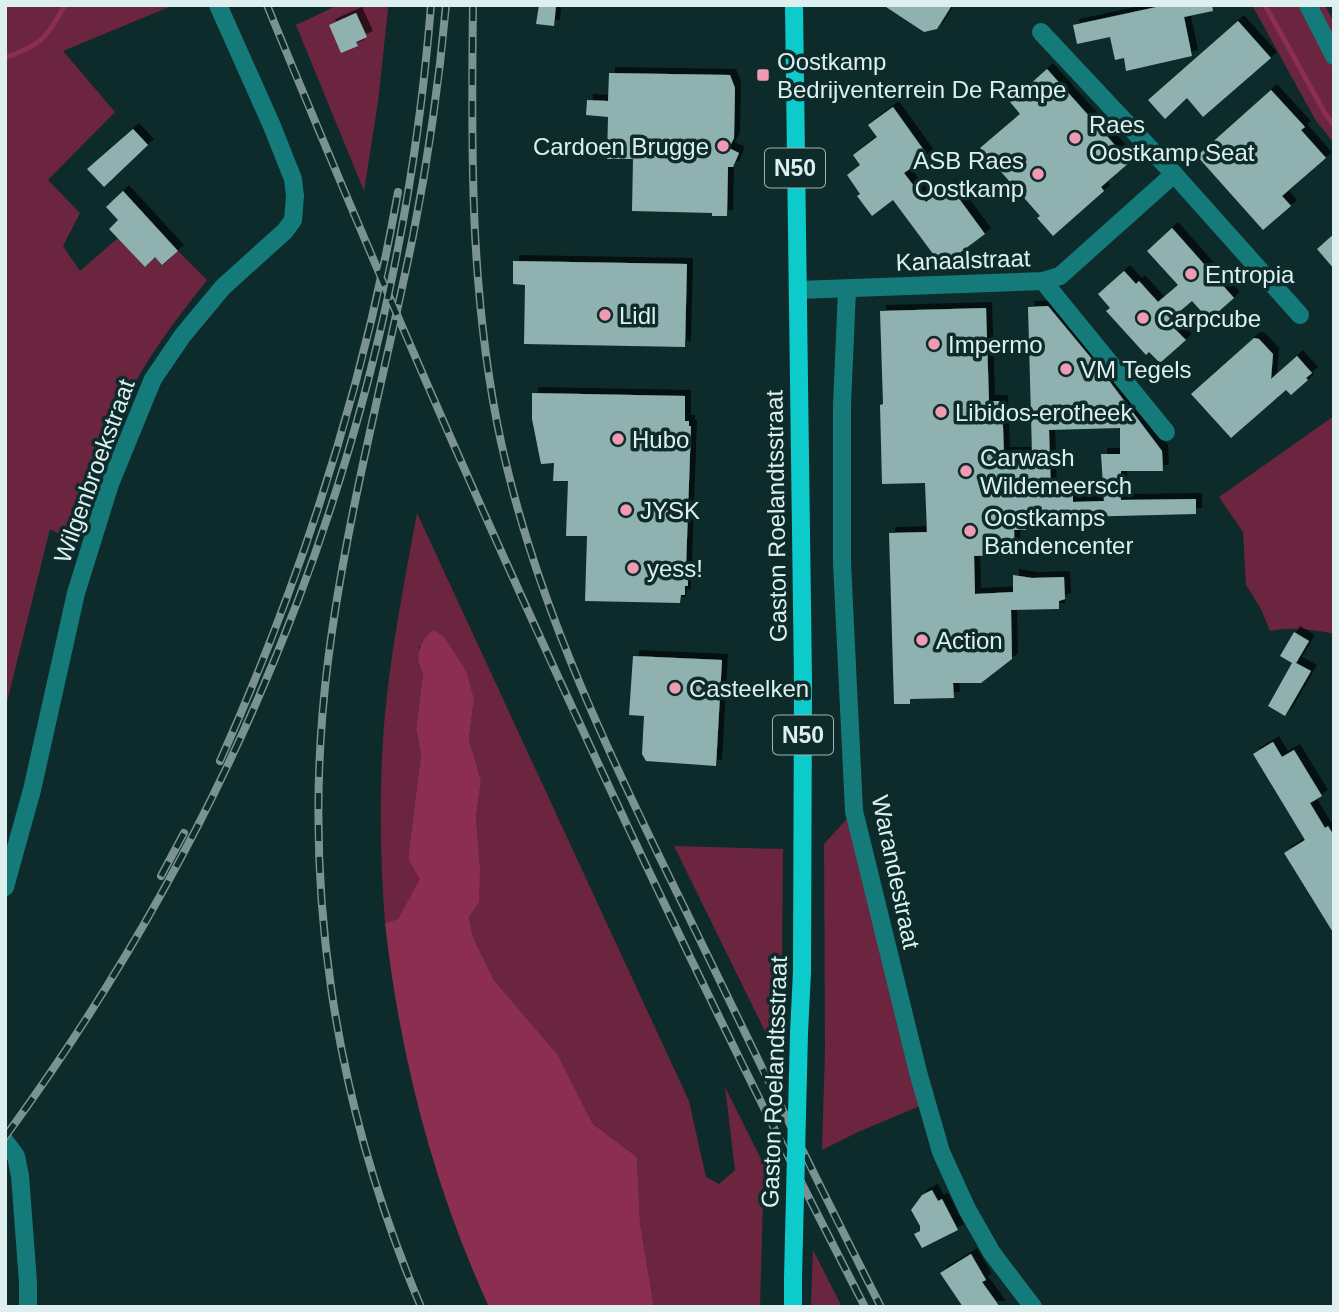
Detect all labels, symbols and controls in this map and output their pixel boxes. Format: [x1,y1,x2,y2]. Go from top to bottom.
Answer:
place label: Oostkamp Bedrijventerrein De Rampe [777,48,1066,103]
marker: Oostkamp Bedrijventerrein De Rampe [755,67,771,83]
place label: Raes Oostkamp Seat [1089,111,1255,166]
marker: Raes Oostkamp Seat [1067,130,1083,146]
place label: Cardoen Brugge [533,133,709,160]
marker: Cardoen Brugge [715,138,731,154]
place label: ASB Raes Oostkamp [913,147,1024,202]
road number: N50 [765,148,825,188]
marker: ASB Raes Oostkamp [1030,166,1046,182]
street label: Kanaalstraat [895,244,1031,276]
place label: Entropia [1205,261,1295,288]
marker: Entropia [1183,266,1199,282]
place label: Lidl [619,302,656,329]
place label: Carpcube [1157,305,1261,332]
marker: Lidl [597,307,613,323]
marker: Carpcube [1135,310,1151,326]
place label: Impermo [948,331,1043,358]
marker: Impermo [926,336,942,352]
place label: VM Tegels [1080,356,1192,383]
marker: VM Tegels [1058,361,1074,377]
street label: Wilgenbroekstraat [48,375,140,566]
street label: Gaston Roelandtsstraat [760,389,792,642]
place label: Libidos-erotheek [955,399,1133,426]
marker: Libidos-erotheek [933,404,949,420]
place label: Hubo [632,426,689,453]
marker: Hubo [610,431,626,447]
place label: Carwash Wildemeersch [980,444,1132,499]
marker: Carwash Wildemeersch [958,463,974,479]
place label: JYSK [640,497,700,524]
marker: JYSK [618,502,634,518]
place label: Oostkamps Bandencenter [984,504,1133,559]
marker: Oostkamps Bandencenter [962,523,978,539]
place label: yess! [647,555,703,582]
marker: yess! [625,560,641,576]
place label: Action [936,627,1003,654]
marker: Action [914,632,930,648]
place label: Casteelken [689,675,809,702]
marker: Casteelken [667,680,683,696]
road number: N50 [773,716,833,754]
street label: Warandestraat [867,793,926,952]
street label: Gaston Roelandtsstraat [756,955,792,1208]

